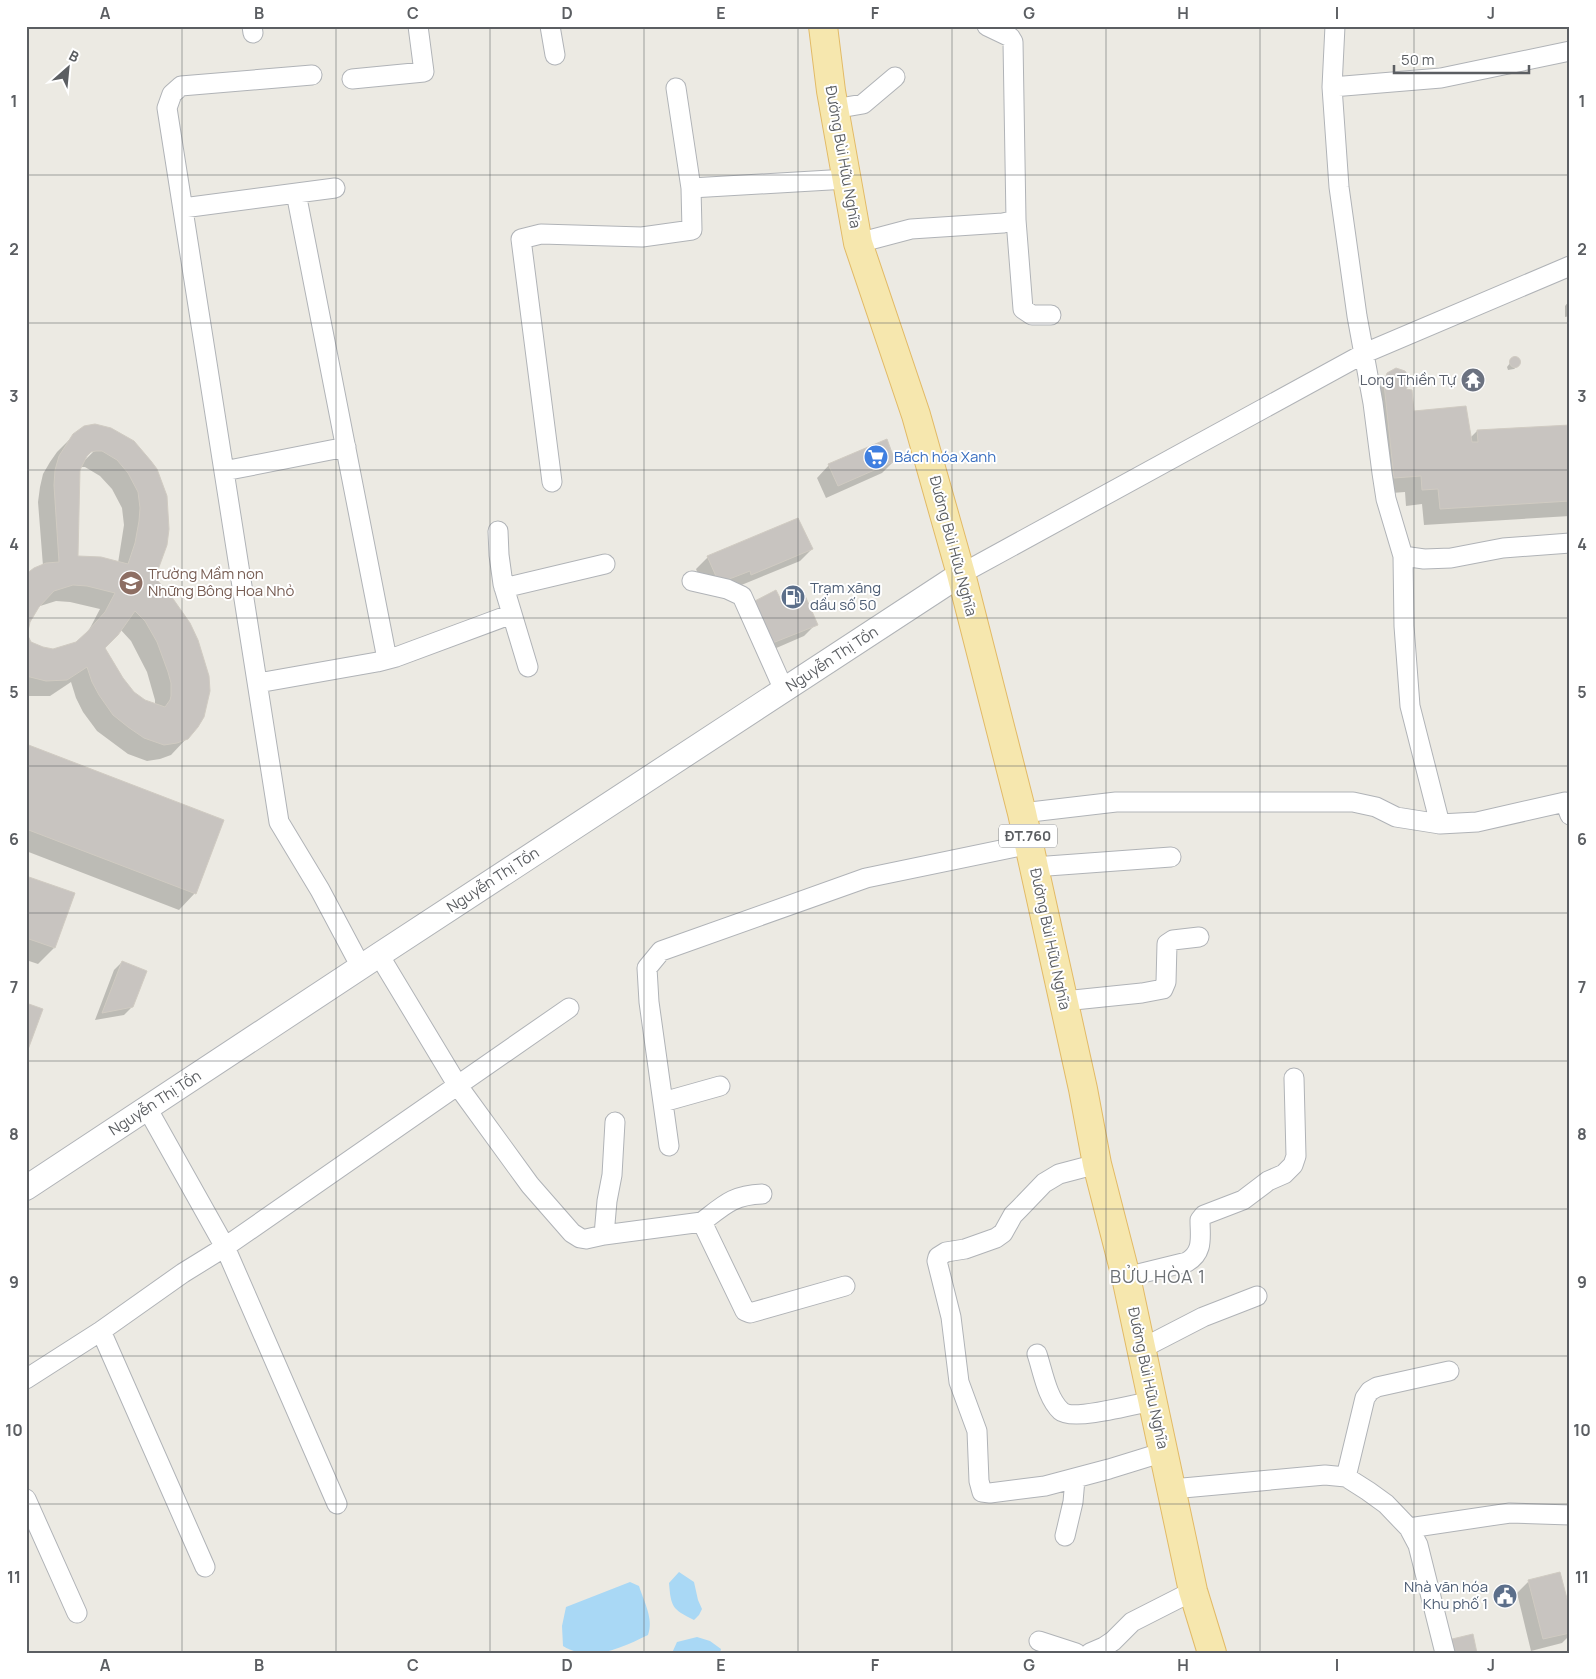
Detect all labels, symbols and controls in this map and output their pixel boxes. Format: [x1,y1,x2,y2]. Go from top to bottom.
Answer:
text: A [100,2,111,24]
text: B [254,2,264,24]
text: C [407,2,419,24]
text: D [561,2,573,24]
text: E [716,2,726,24]
text: F [871,2,880,24]
text: G [1023,2,1035,24]
text: H [1177,2,1189,24]
text: I [1335,2,1339,24]
text: J [1487,2,1495,24]
north arrow [42,42,92,92]
scale bar [1394,42,1528,74]
text: B [66,45,83,67]
text: 50 m [1401,49,1435,70]
street label: Đường Bùi Hữu Nghĩa [821,84,866,230]
text: 1 [10,90,18,112]
text: 1 [1578,90,1586,112]
text: 2 [9,238,19,260]
text: 2 [1577,238,1587,260]
temple icon: Long Thiền Tự [1460,367,1486,393]
place label: Long Thiền Tự [1360,369,1457,390]
text: 3 [9,385,19,407]
text: 3 [1577,385,1587,407]
supermarket icon: Bách hóa Xanh [863,444,889,470]
place label: Bách hóa Xanh [894,446,996,467]
street label: Đường Bùi Hữu Nghĩa [925,473,982,618]
text: 4 [9,533,19,555]
text: 4 [1577,533,1587,555]
place label: Trường Mầm non Những Bông Hoa Nhỏ [148,563,294,601]
school or university icon: Trường Mầm non Những Bông Hoa Nhỏ [118,570,144,596]
place label: Trạm xăng dầu số 50 [810,577,881,615]
fuel station icon: Trạm xăng dầu số 50 [780,584,806,610]
street label: Nguyễn Thị Tồn [782,621,882,696]
text: 5 [9,681,19,703]
text: 5 [1577,681,1587,703]
road number: ĐT.760 [999,824,1057,848]
text: 6 [9,828,19,850]
text: 6 [1577,828,1587,850]
street label: Nguyễn Thị Tồn [443,842,543,917]
street label: Đường Bùi Hữu Nghĩa [1025,866,1076,1012]
text: 7 [10,976,18,998]
text: 7 [1578,976,1586,998]
street label: Nguyễn Thị Tồn [105,1065,205,1140]
text: 8 [9,1123,19,1145]
text: 8 [1577,1123,1587,1145]
district label: BỬU HÒA 1 [1110,1264,1206,1288]
text: 9 [9,1271,19,1293]
text: 9 [1577,1271,1587,1293]
street label: Đường Bùi Hữu Nghĩa [1123,1305,1174,1451]
text: 10 [5,1419,23,1441]
text: 10 [1573,1419,1591,1441]
text: 11 [7,1566,21,1588]
text: 11 [1575,1566,1589,1588]
place label: Nhà văn hóa Khu phố 1 [1404,1576,1488,1614]
public building icon: Nhà văn hóa Khu phố 1 [1492,1583,1518,1609]
text: A [100,1654,111,1676]
text: B [254,1654,264,1676]
text: C [407,1654,419,1676]
text: D [561,1654,573,1676]
text: E [716,1654,726,1676]
text: F [871,1654,880,1676]
text: G [1023,1654,1035,1676]
text: H [1177,1654,1189,1676]
text: I [1335,1654,1339,1676]
text: J [1487,1654,1495,1676]

